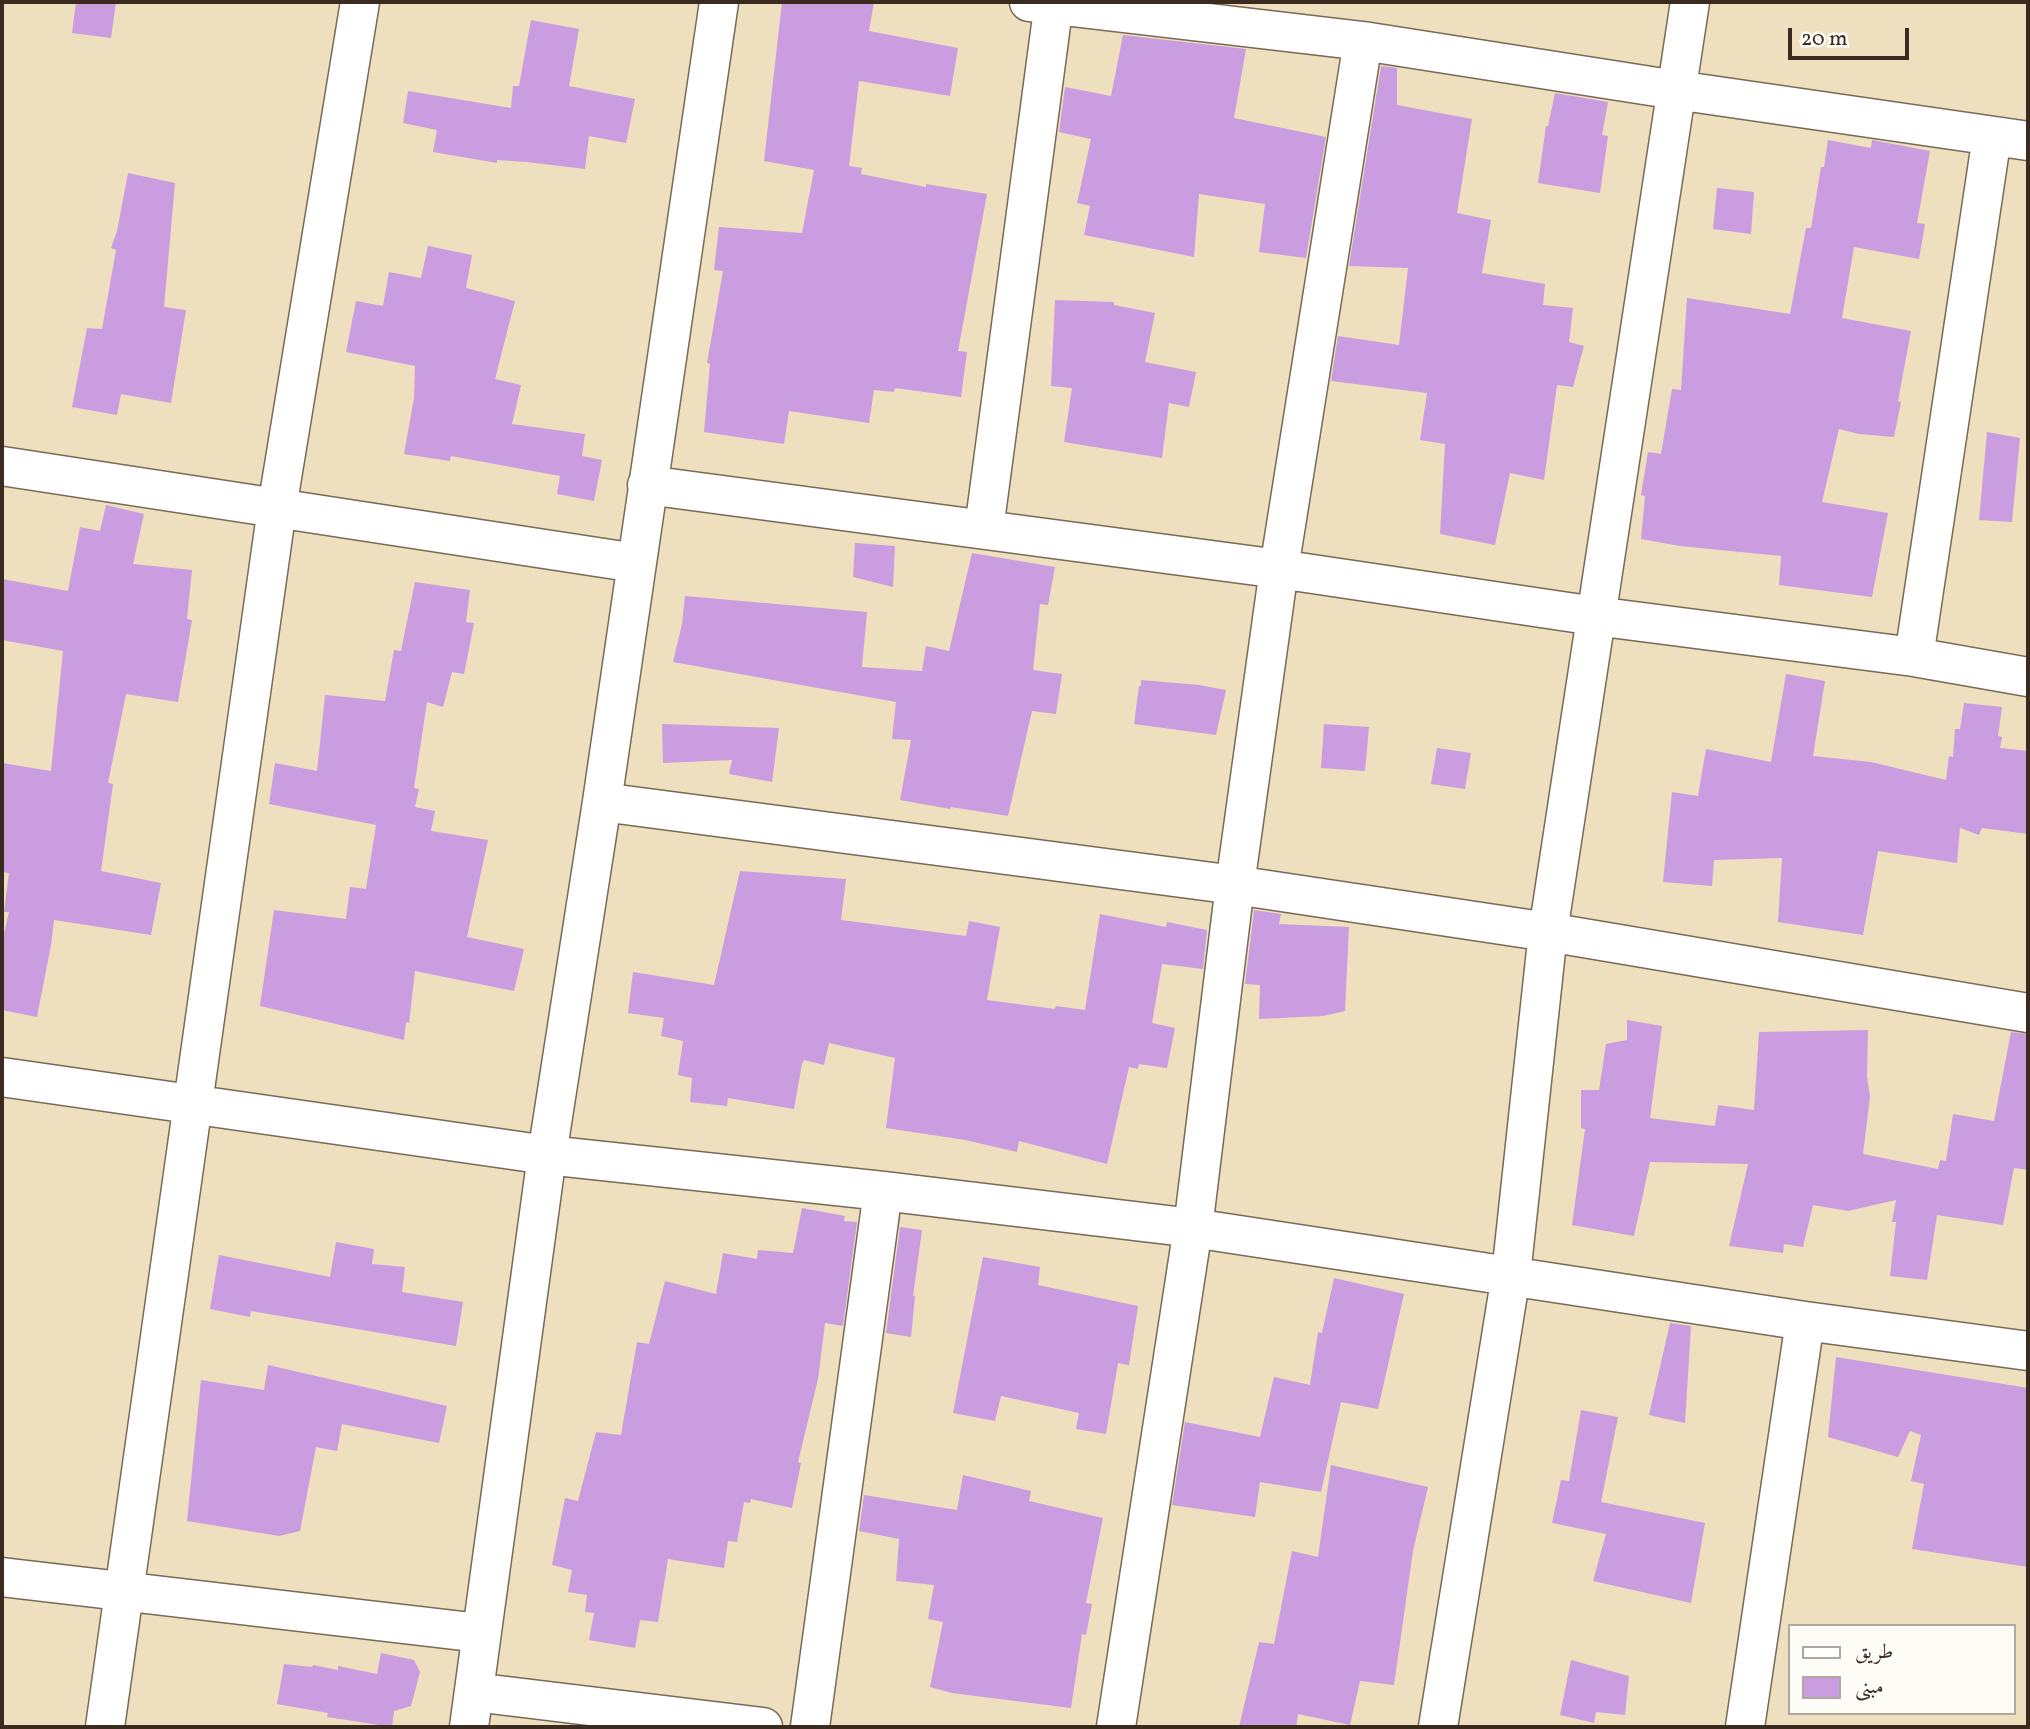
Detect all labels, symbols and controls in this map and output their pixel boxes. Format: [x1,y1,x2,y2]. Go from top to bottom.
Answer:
scale bar [1792,14,1913,58]
text: 20 m [1801,25,1847,54]
legend [1788,1624,2016,1715]
text: طريق [1855,1638,1893,1667]
text: مبنى [1855,1673,1884,1702]

